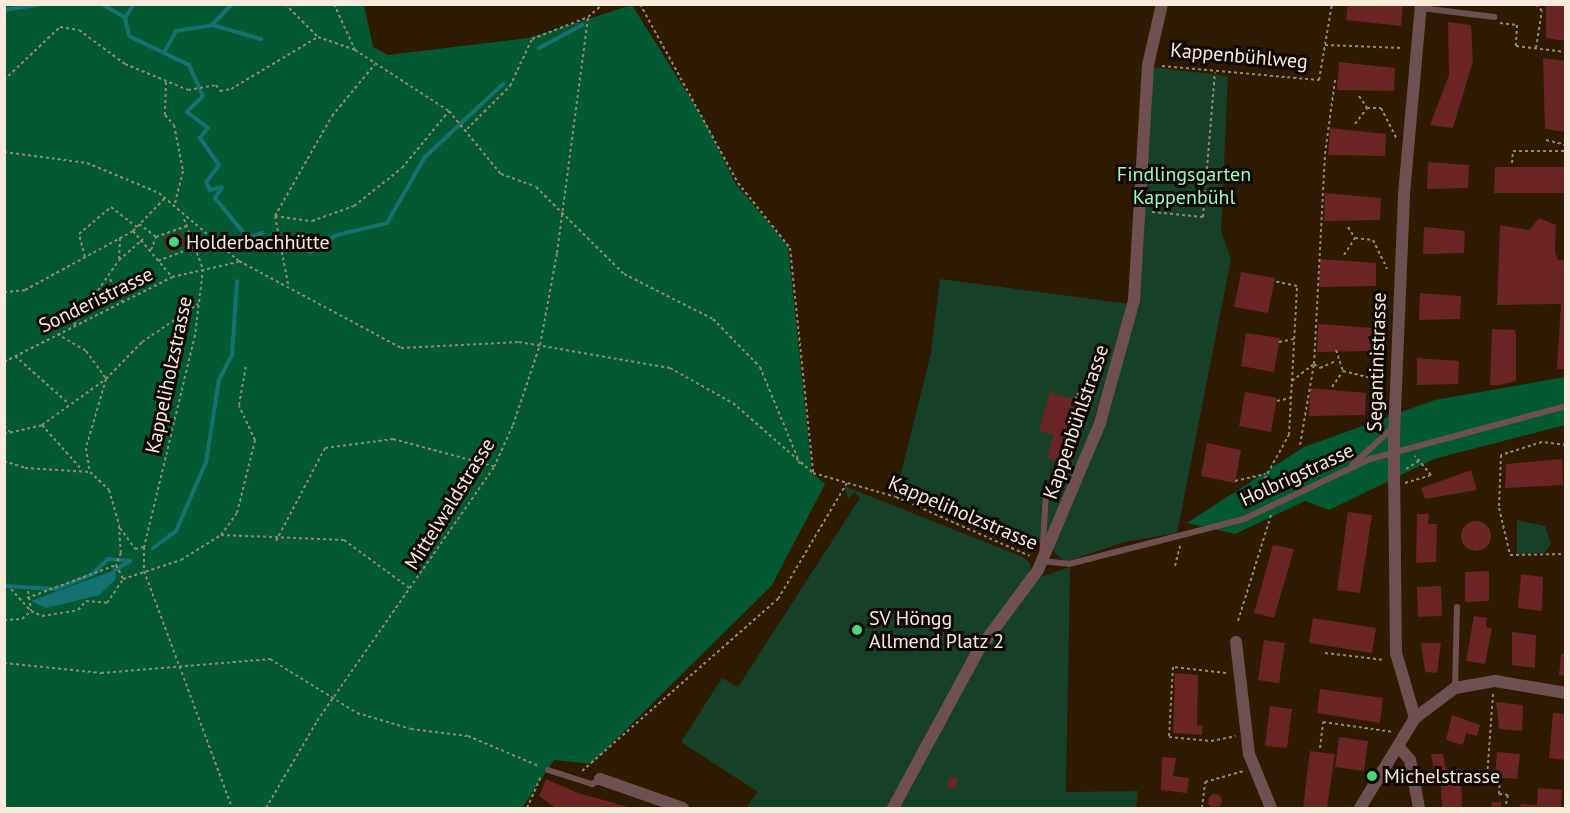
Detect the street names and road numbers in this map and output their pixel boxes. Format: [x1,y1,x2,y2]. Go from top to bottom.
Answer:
street label: Kappenbühlweg [1169,38,1309,74]
street label: Sonderistrasse [35,262,157,338]
street label: Segantinistrasse [1363,292,1391,432]
street label: Kappeliholzstrasse [141,294,197,456]
street label: Kappenbühlstrasse [1038,342,1114,502]
street label: Mittelwaldstrasse [400,434,500,574]
street label: Holbrigstrasse [1236,438,1358,512]
street label: Kappeliholzstrasse [885,471,1041,555]

